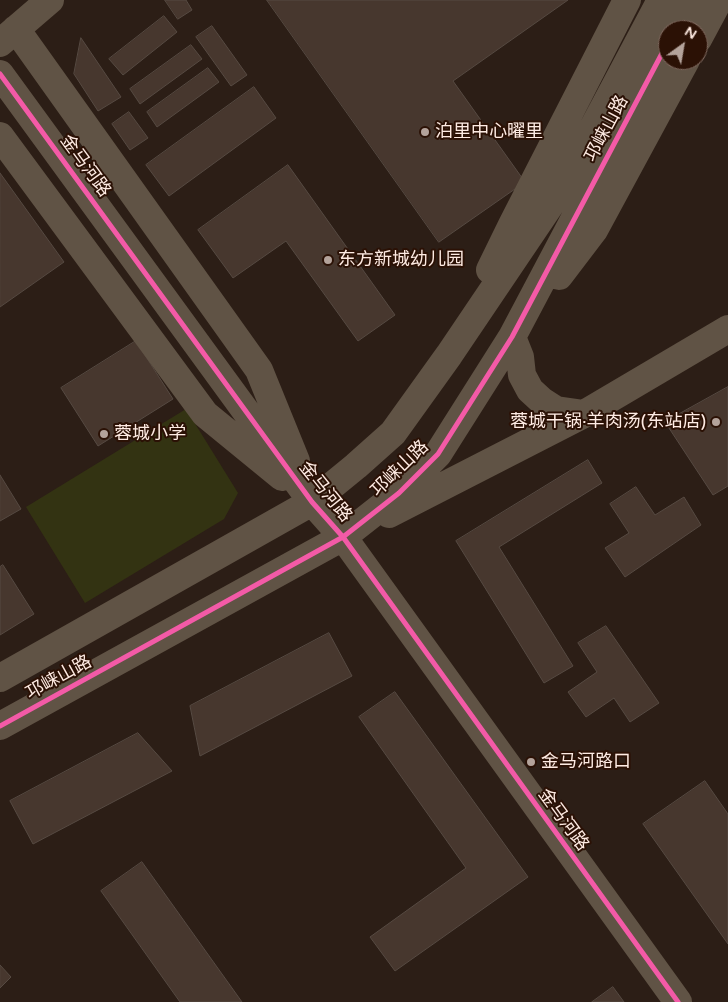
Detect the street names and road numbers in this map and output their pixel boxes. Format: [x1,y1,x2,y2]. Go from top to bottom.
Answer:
street label: 邛崃山路 [581,92,633,166]
street label: 金马河路 [55,131,115,201]
street label: 邛崃山路 [367,436,433,502]
street label: 金马河路 [294,457,356,527]
street label: 邛崃山路 [22,651,96,705]
street label: 金马河路 [533,785,593,855]

